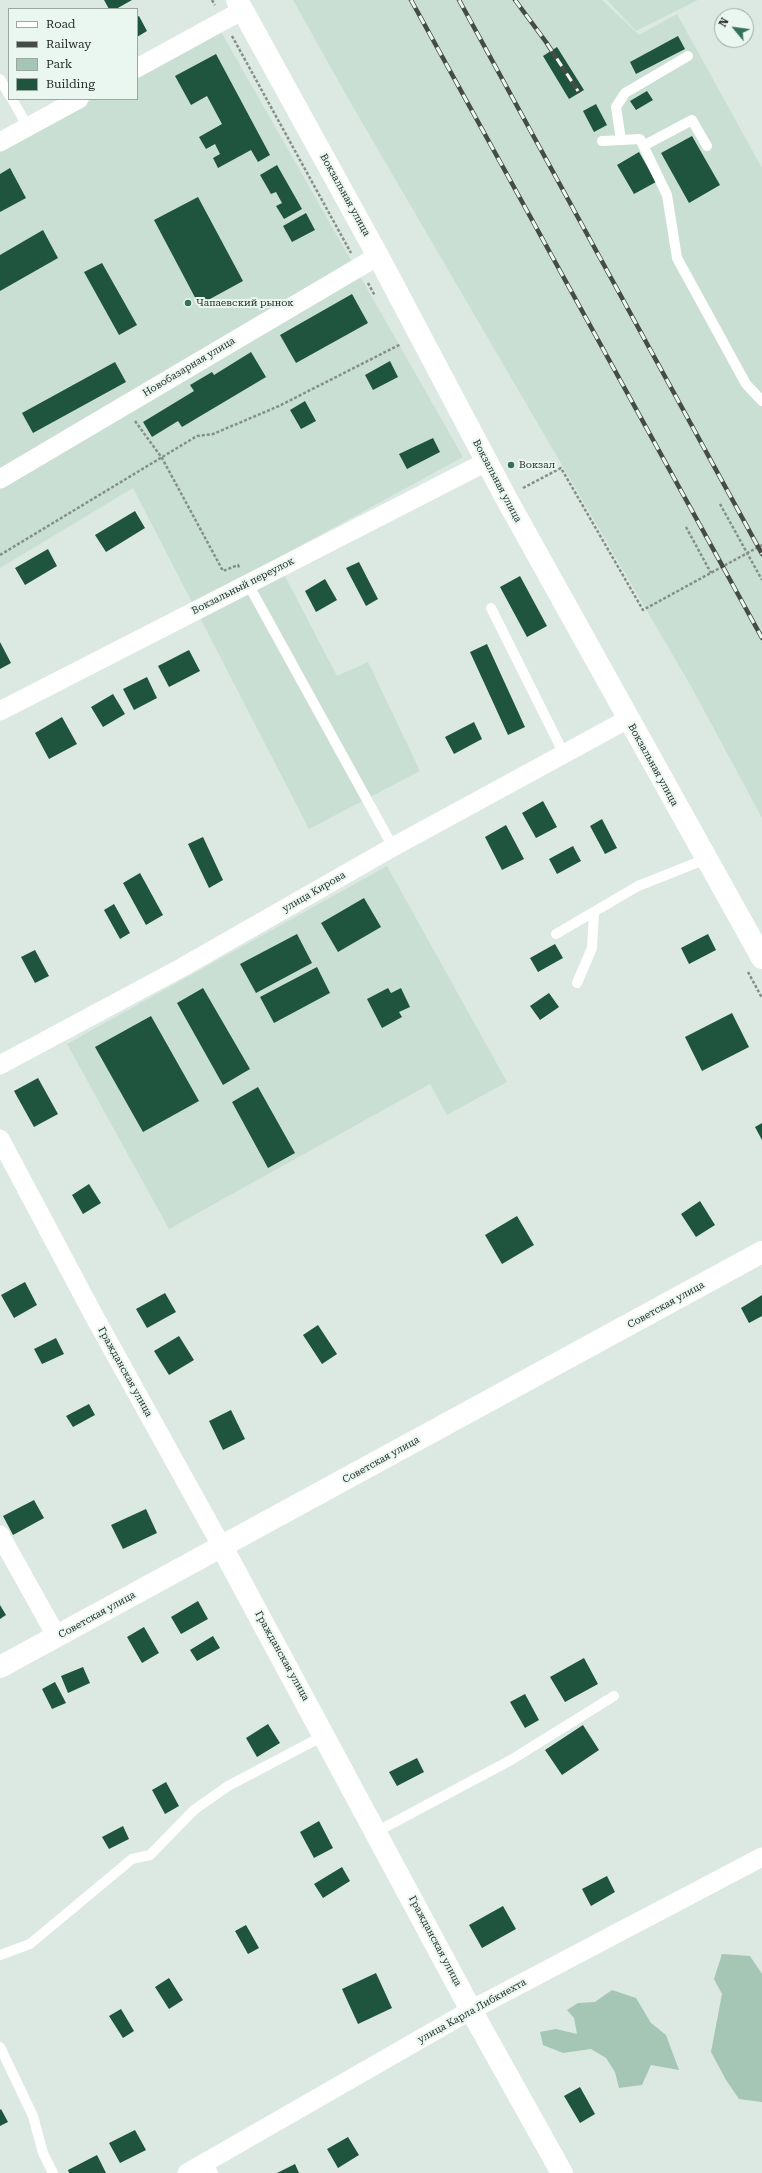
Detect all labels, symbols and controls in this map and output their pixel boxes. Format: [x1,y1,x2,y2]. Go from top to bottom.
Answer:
legend [8,8,138,100]
north arrow [714,8,754,48]
text: N [716,16,732,29]
text: Road [46,17,75,31]
text: Railway [46,37,91,51]
text: Park [46,57,72,71]
text: Building [46,77,95,91]
street label: Вокзальная улица [317,152,373,238]
place label: Чапаевский рынок [196,297,294,309]
marker: Чапаевский рынок [183,298,193,308]
street label: Новобазарная улица [141,335,237,399]
street label: Вокзальная улица [470,437,524,525]
place label: Вокзал [519,459,555,471]
marker: Вокзал [506,460,516,470]
street label: Вокзальный переулок [190,555,296,617]
street label: Вокзальная улица [625,722,681,808]
street label: улица Кирова [280,869,348,915]
street label: Советская улица [626,1279,706,1331]
street label: Гражданская улица [95,1325,155,1419]
street label: Советская улица [341,1434,421,1486]
street label: Советская улица [57,1589,137,1641]
street label: Гражданская улица [252,1609,312,1703]
street label: Гражданская улица [406,1894,464,1988]
street label: улица Карла Либкнехта [416,1976,528,2046]

